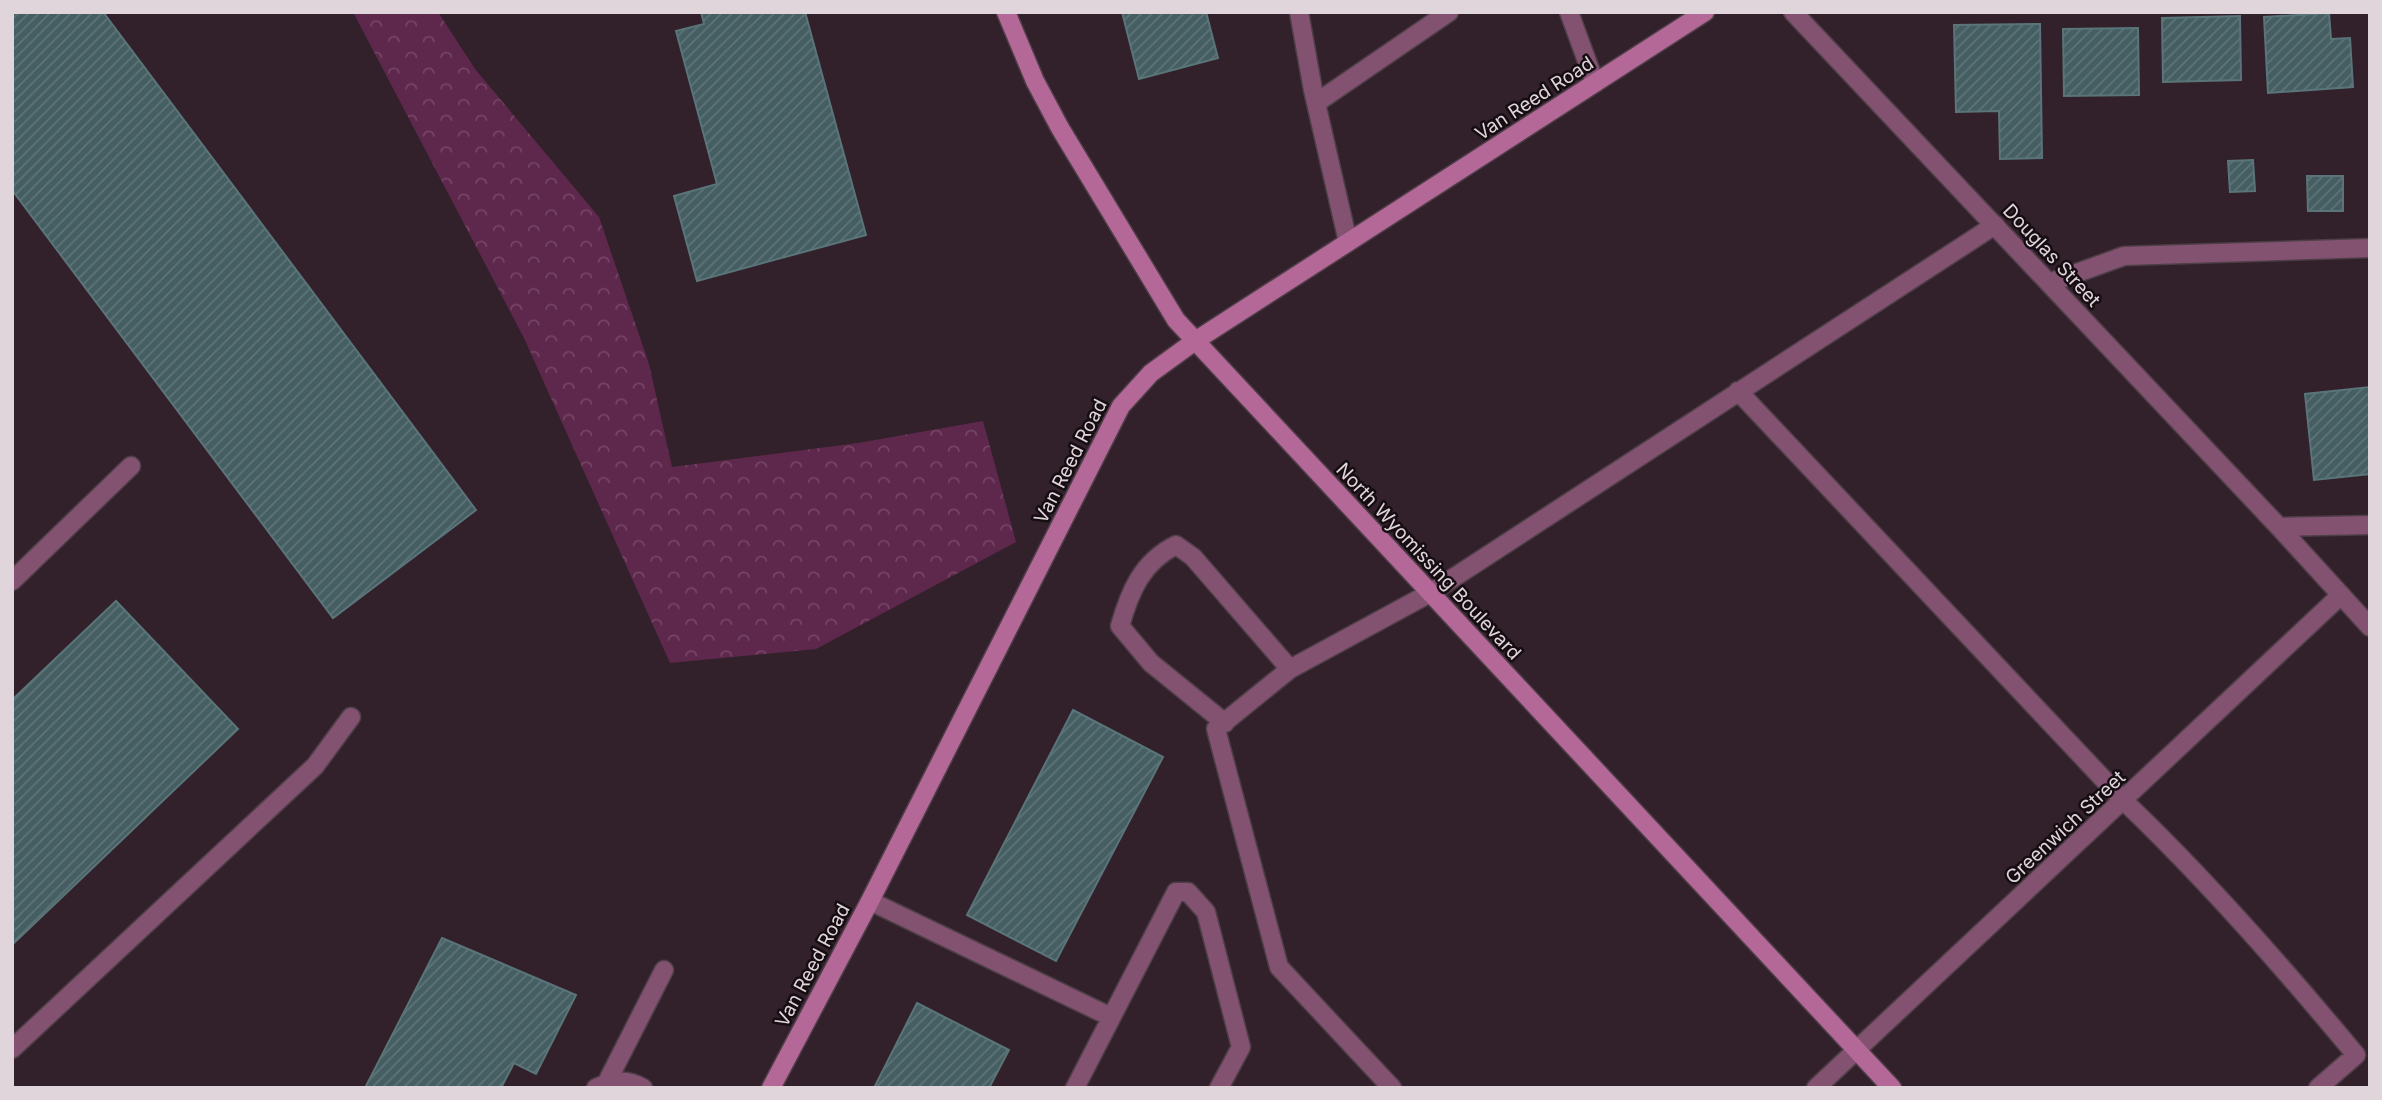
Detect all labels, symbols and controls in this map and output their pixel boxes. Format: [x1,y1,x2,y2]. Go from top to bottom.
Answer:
street label: Van Reed Road [1471,52,1598,145]
street label: Douglas Street [1998,199,2105,312]
street label: Van Reed Road [1029,395,1112,527]
street label: North Wyomissing Boulevard [1331,458,1526,664]
street label: Greenwich Street [2001,766,2130,889]
street label: Van Reed Road [770,900,855,1031]

